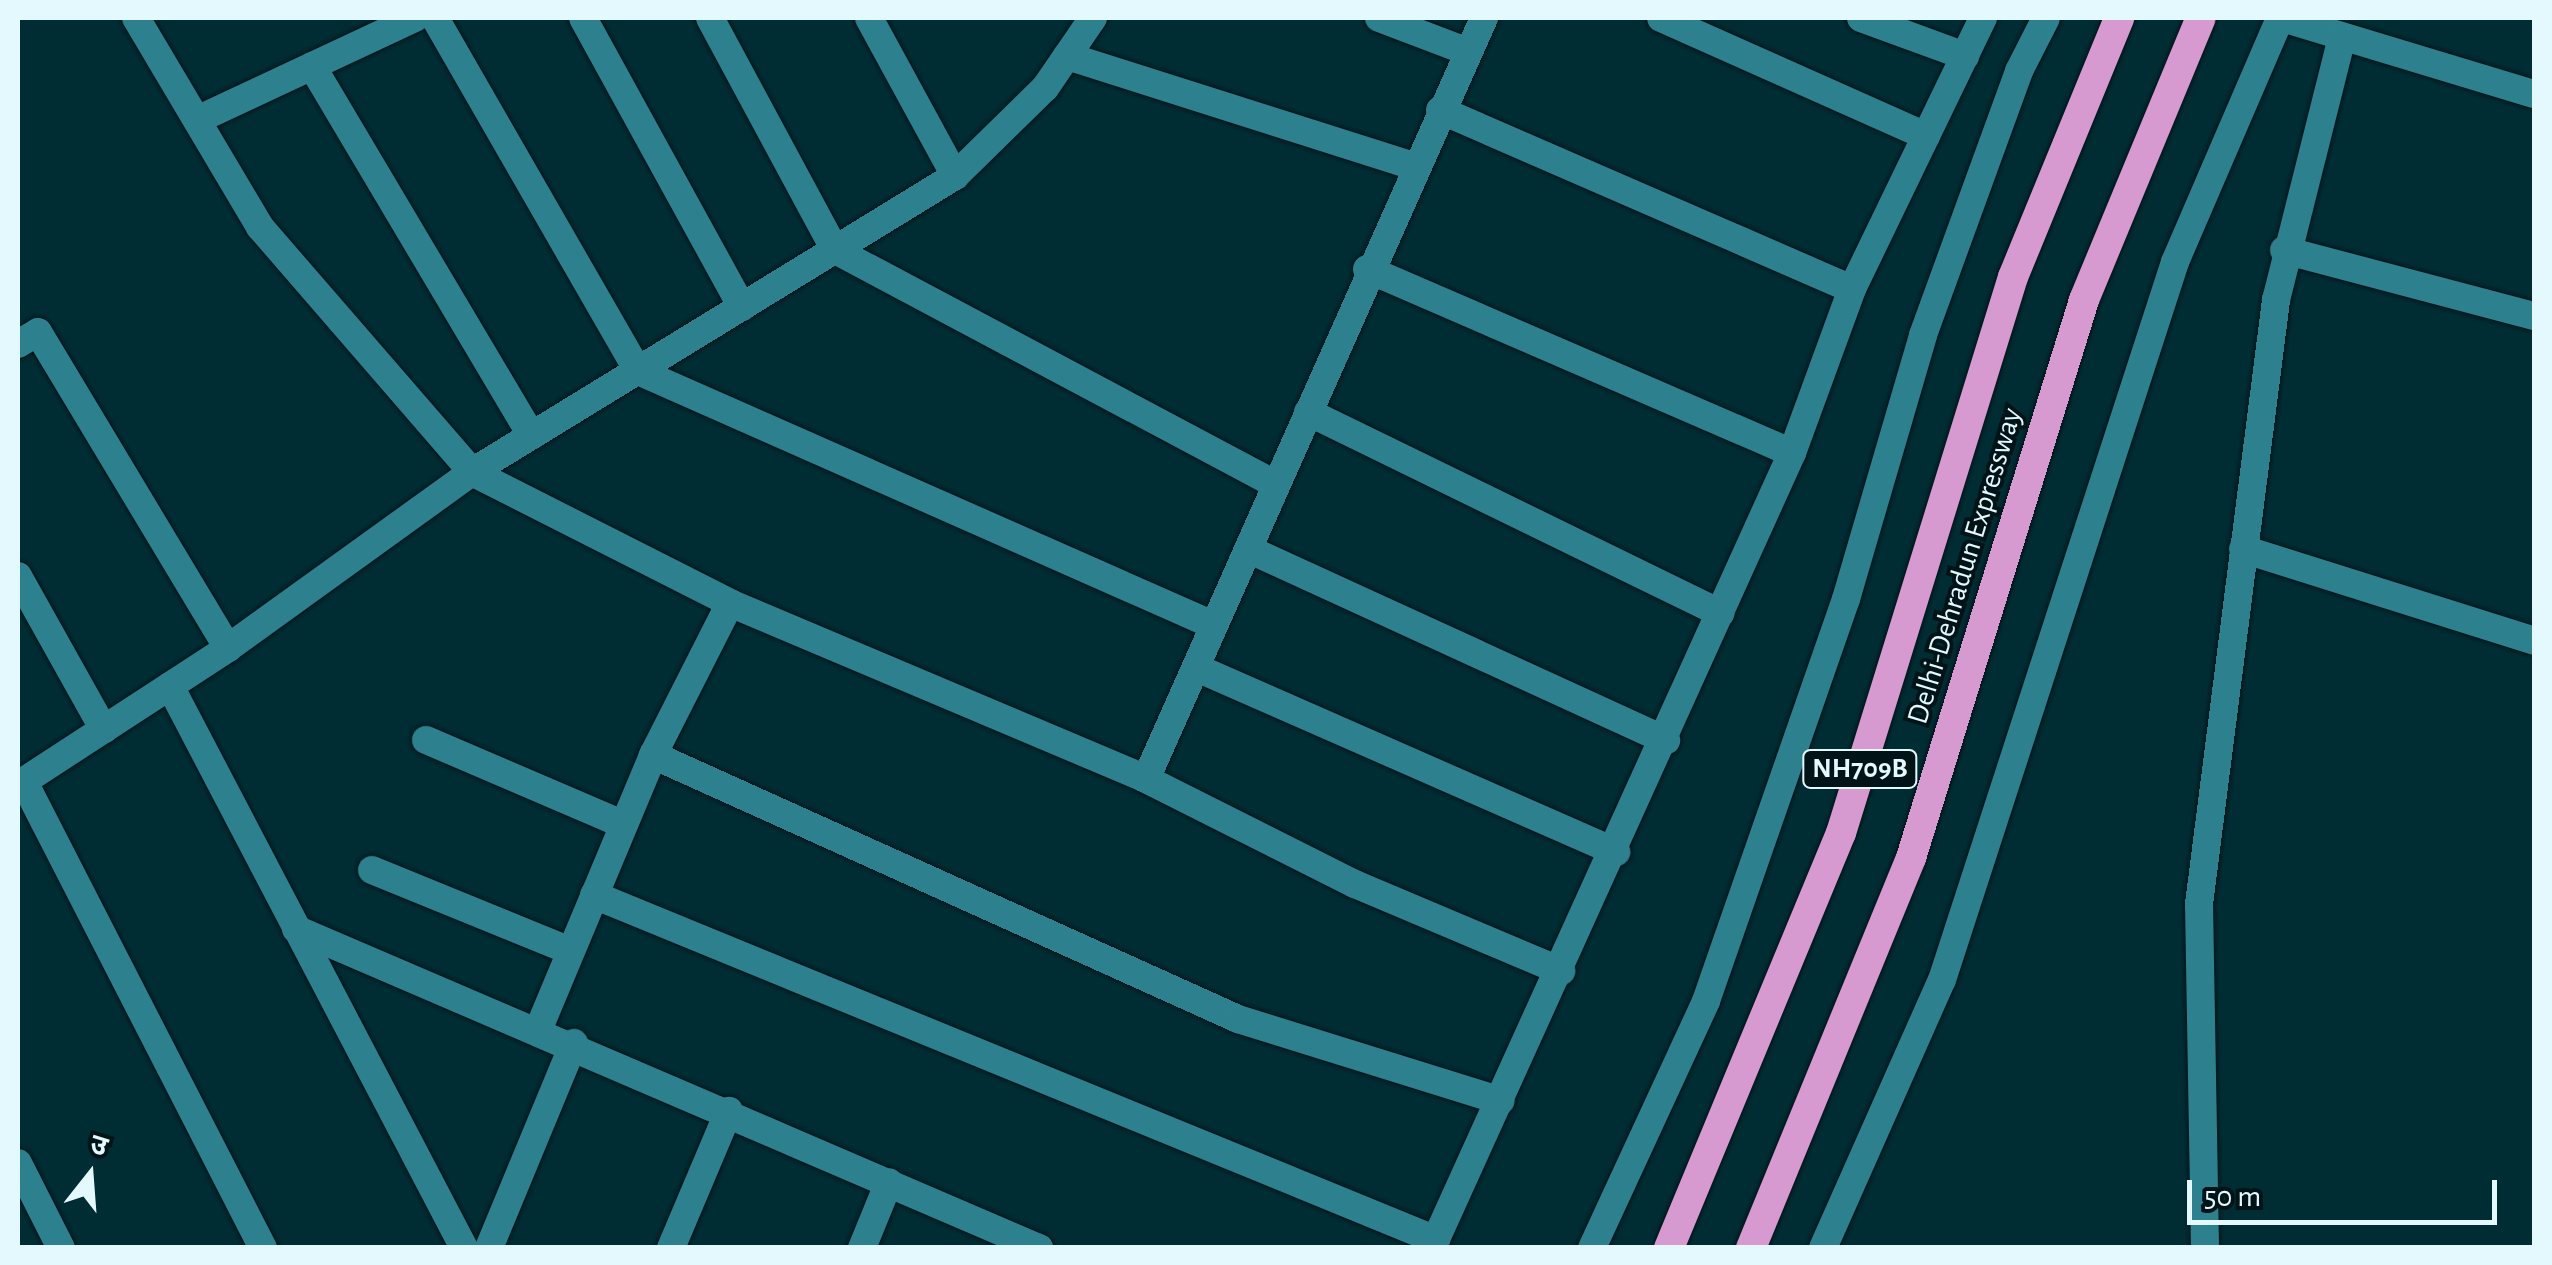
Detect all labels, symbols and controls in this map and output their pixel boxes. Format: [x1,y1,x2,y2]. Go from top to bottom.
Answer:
street label: Delhi-Dehradun Expressway [1900,404,2030,728]
road number: NH709B [1800,746,1920,792]
north arrow [40,1125,140,1225]
text: उ [87,1131,111,1162]
scale bar [2192,1160,2502,1222]
text: 50 m [2204,1182,2261,1212]

